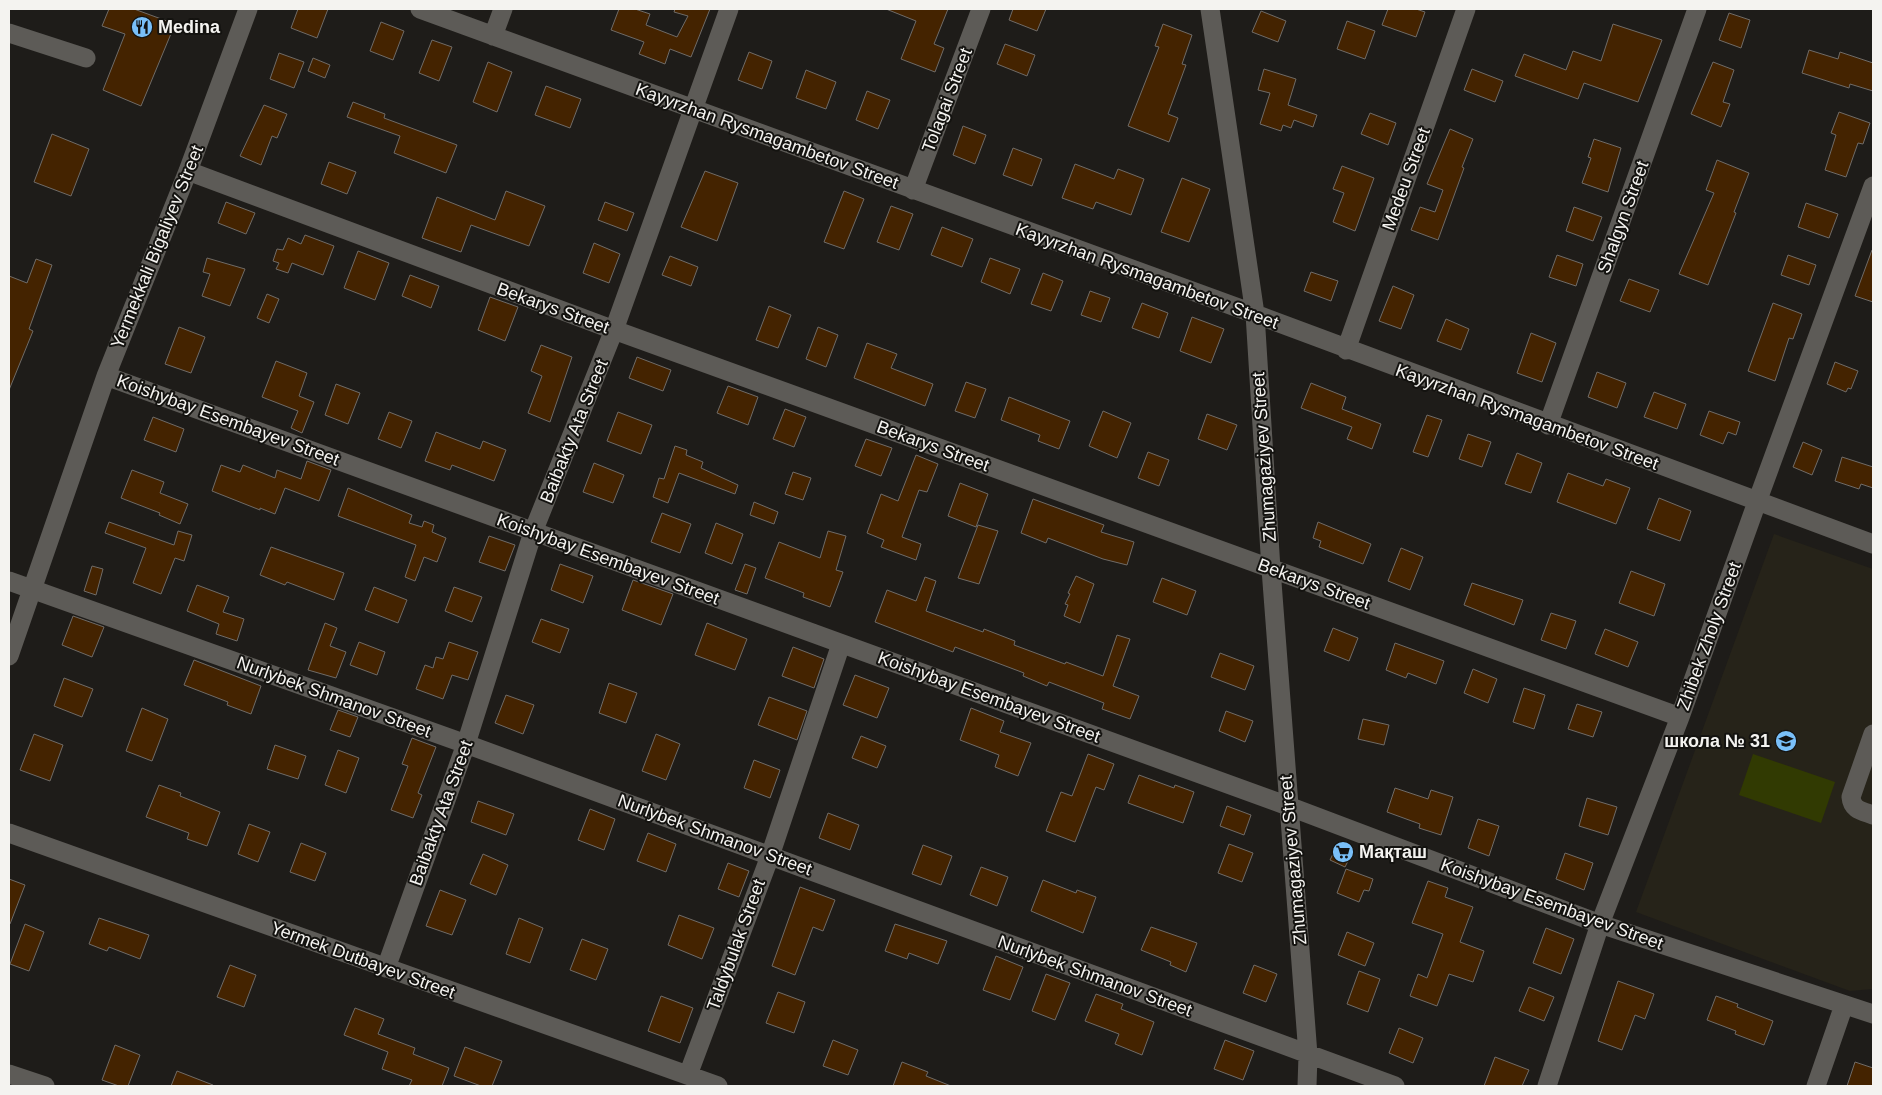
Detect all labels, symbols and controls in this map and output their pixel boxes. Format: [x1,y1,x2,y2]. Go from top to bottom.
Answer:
restaurant icon: Medina [130,15,154,39]
place label: Medina [158,17,221,37]
street label: Tolagai Street [918,45,976,155]
street label: Kayyrzhan Rysmagambetov Street [633,79,901,193]
street label: Medeu Street [1378,125,1434,233]
street label: Yermekkali Bigaliyev Street [107,142,207,352]
street label: Shalgyn Street [1593,158,1653,276]
street label: Kayyrzhan Rysmagambetov Street [1013,219,1281,333]
street label: Bekarys Street [494,278,612,338]
street label: Baibakty Ata Street [536,356,612,506]
street label: Kayyrzhan Rysmagambetov Street [1393,360,1661,474]
street label: Koishybay Esembayev Street [114,370,342,470]
street label: Zhumagaziyev Street [1248,371,1280,543]
street label: Bekarys Street [874,416,992,476]
street label: Koishybay Esembayev Street [494,509,722,609]
street label: Bekarys Street [1255,554,1373,614]
street label: Zhibek Zholy Street [1673,559,1745,713]
street label: Koishybay Esembayev Street [875,647,1103,747]
street label: Nurlybek Shmanov Street [234,653,434,741]
school or university icon: школа № 31 [1774,729,1798,753]
place label: школа № 31 [1664,731,1770,751]
street label: Baibakty Ata Street [405,738,477,888]
street label: Zhumagaziyev Street [1276,774,1310,946]
street label: Nurlybek Shmanov Street [615,791,815,879]
supermarket icon: Мақташ [1331,840,1355,864]
place label: Мақташ [1359,842,1427,862]
street label: Koishybay Esembayev Street [1438,854,1666,954]
street label: Taldybulak Street [703,877,769,1013]
street label: Yermek Dutbayev Street [268,917,458,1003]
street label: Nurlybek Shmanov Street [995,932,1195,1020]

